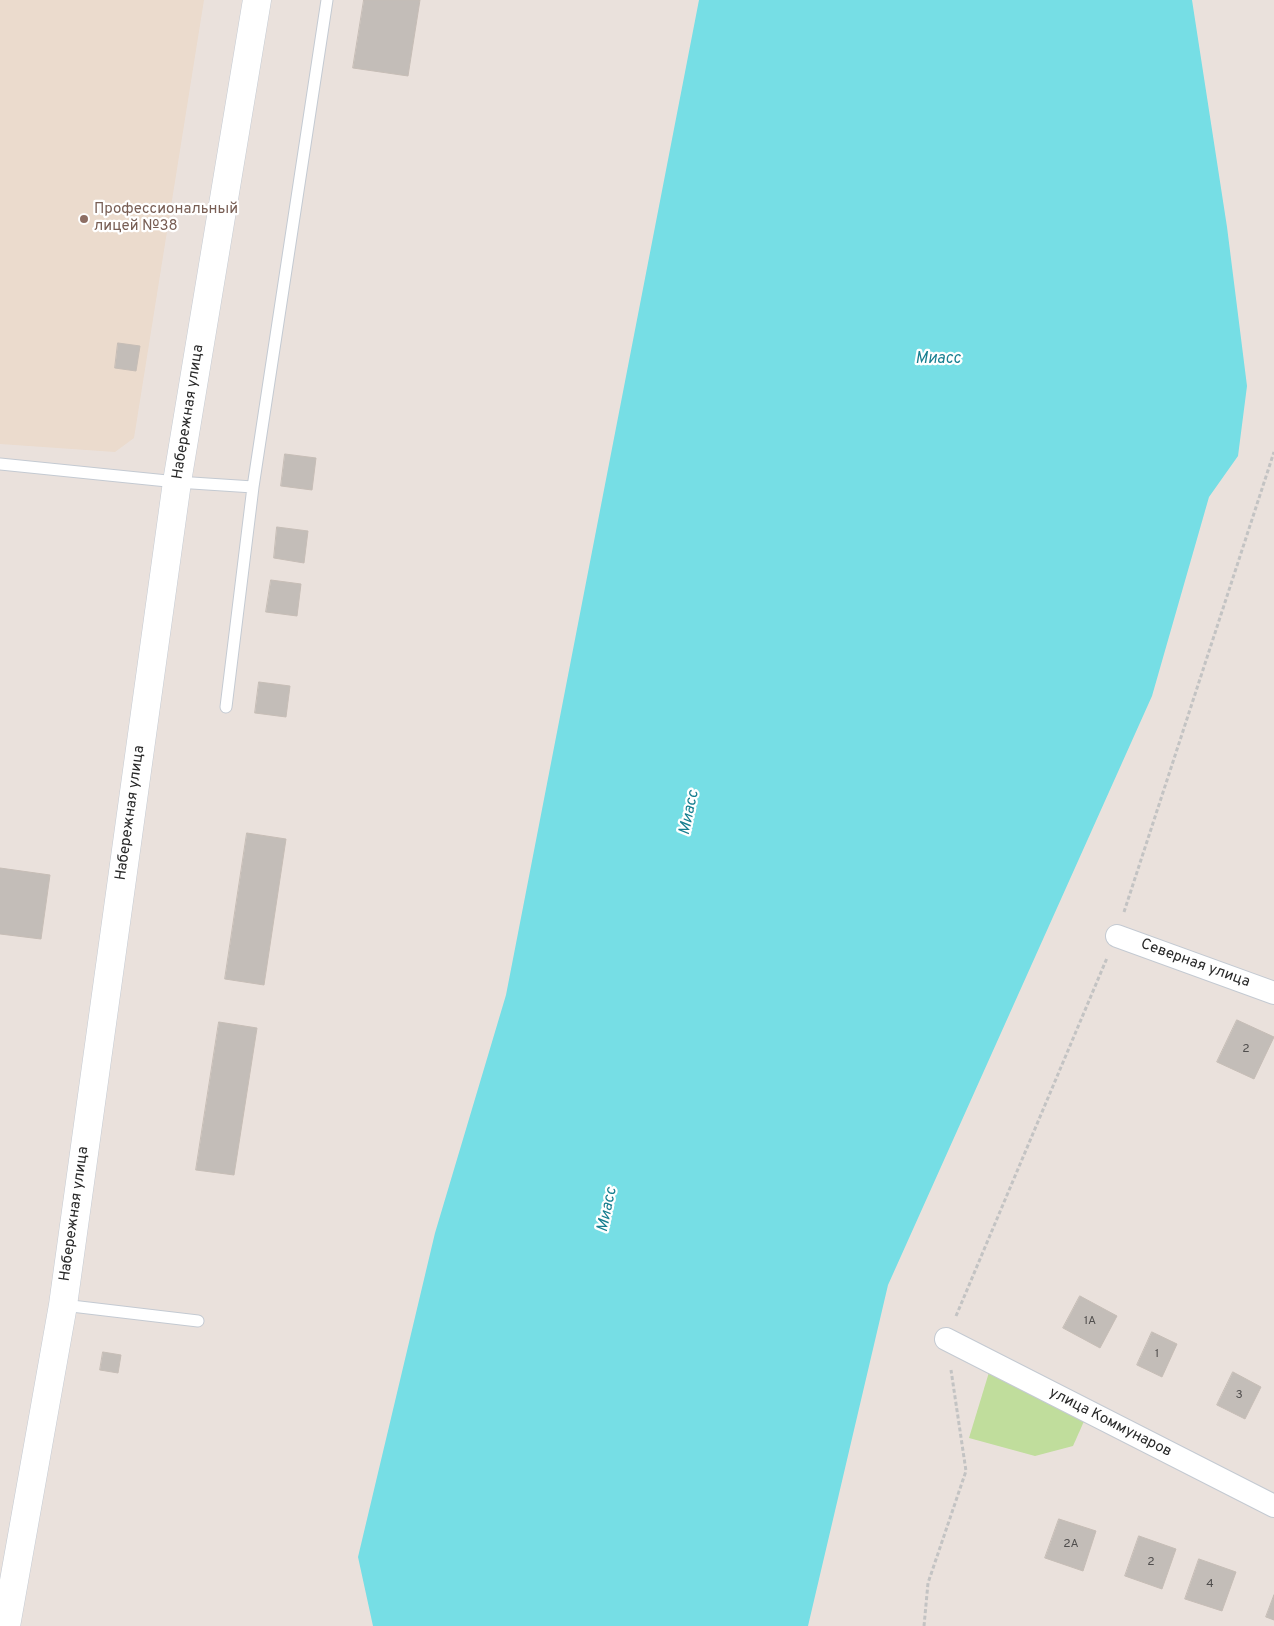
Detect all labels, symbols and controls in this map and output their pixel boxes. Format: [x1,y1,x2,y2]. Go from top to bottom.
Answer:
place label: Профессиональный лицей №38 [94,201,238,236]
marker: Профессиональный лицей №38 [78,213,90,225]
street label: Набережная улица [169,343,209,481]
water label: Миасс [915,350,961,370]
street label: Набережная улица [113,744,149,882]
water label: Миасс [676,789,704,837]
street label: Северная улица [1138,936,1252,992]
house number: 2 [1242,1043,1250,1057]
street label: Набережная улица [57,1145,93,1283]
water label: Миасс [594,1186,622,1234]
house number: 1А [1084,1315,1096,1329]
house number: 1 [1155,1348,1159,1362]
street label: улица Коммунаров [1046,1384,1174,1462]
house number: 3 [1235,1389,1243,1403]
house number: 2А [1063,1538,1079,1552]
house number: 2 [1147,1556,1155,1570]
house number: 4 [1206,1578,1214,1592]

